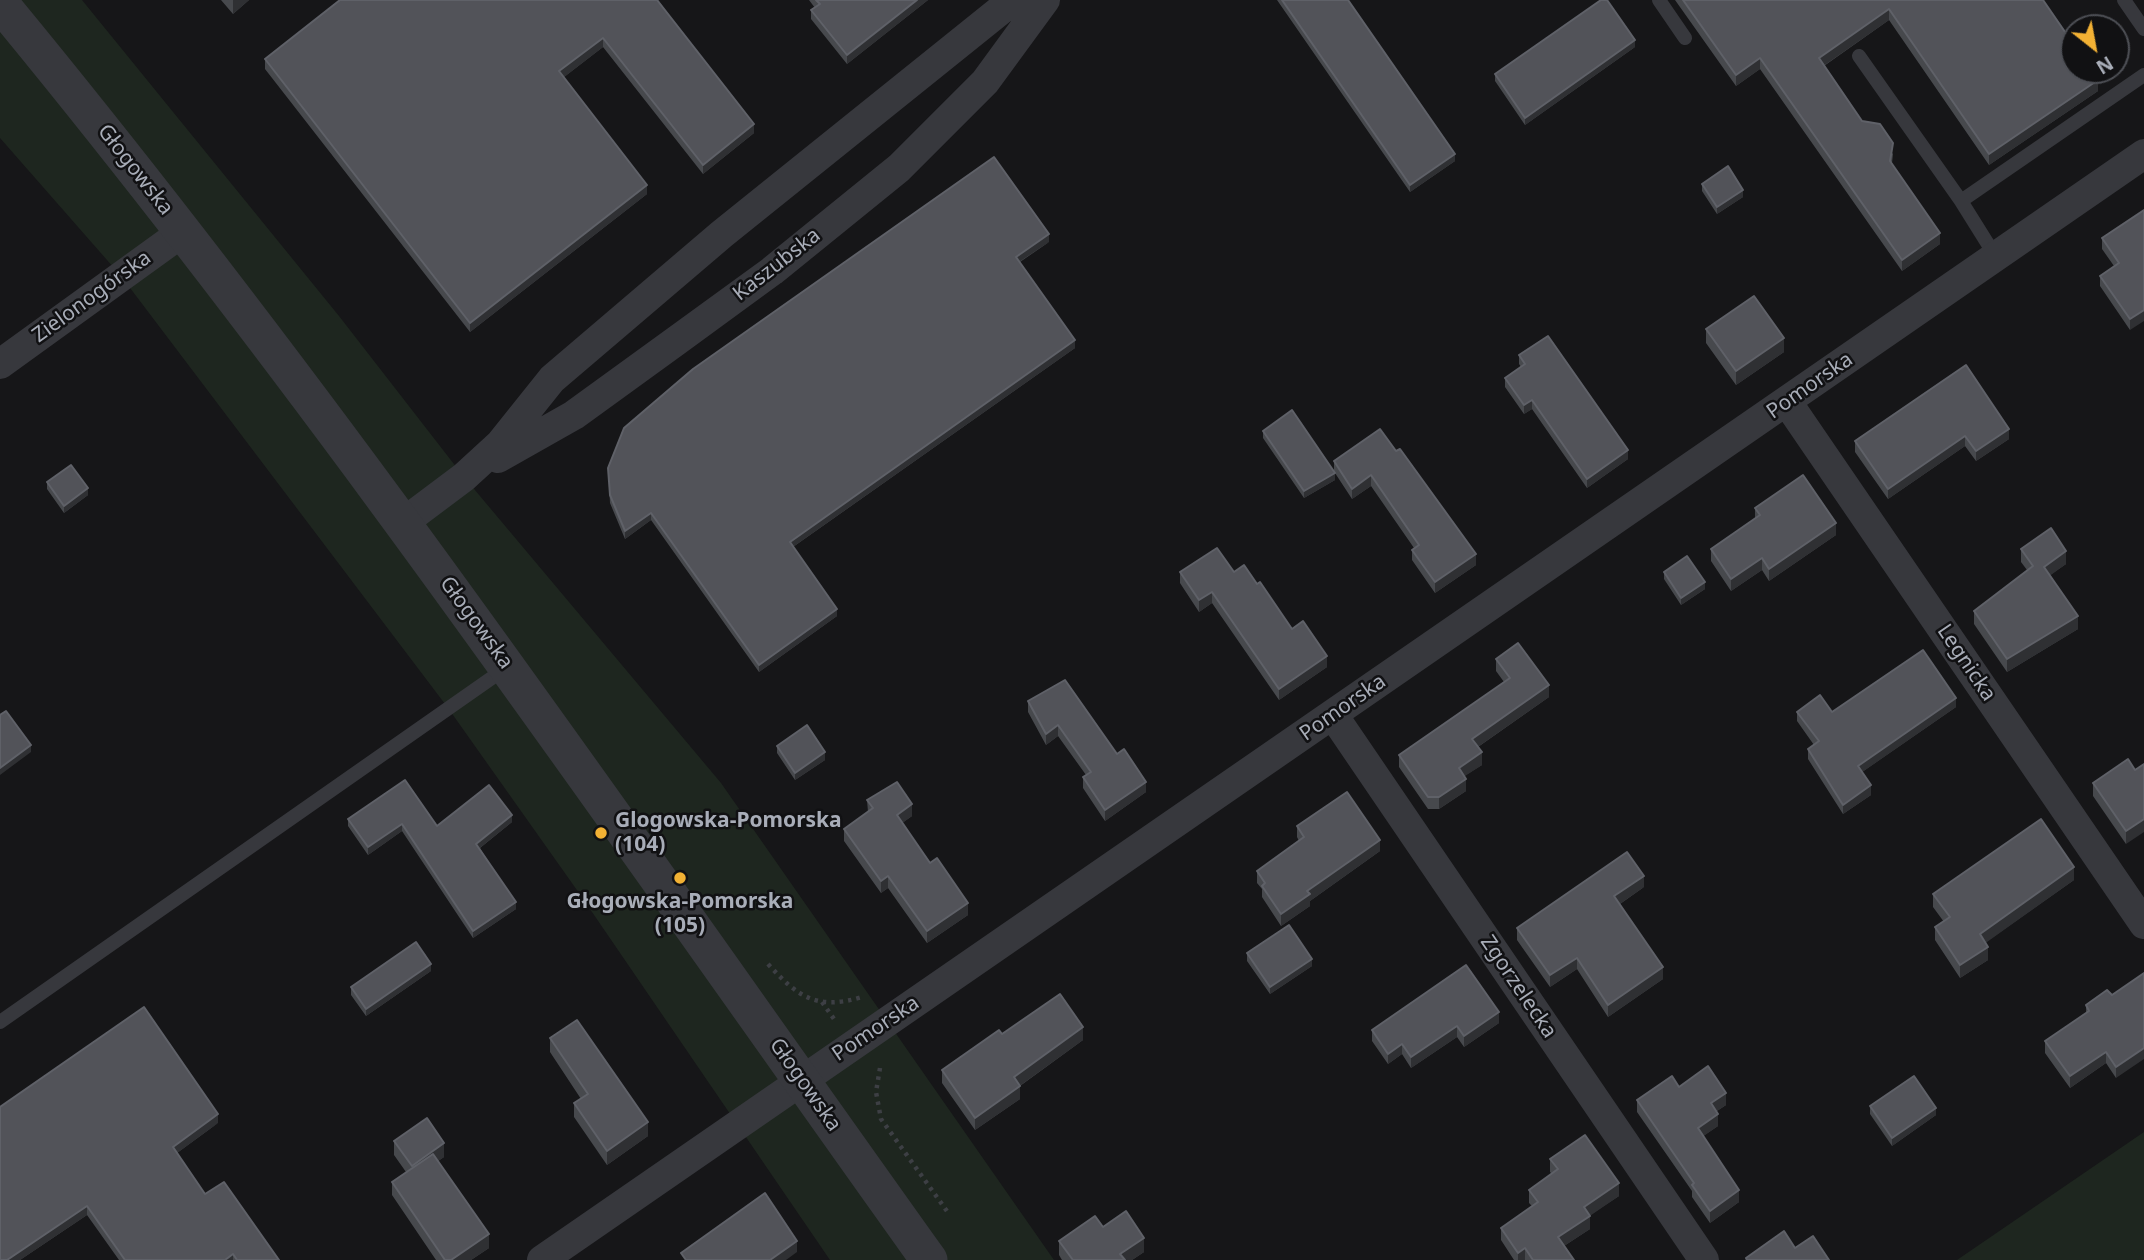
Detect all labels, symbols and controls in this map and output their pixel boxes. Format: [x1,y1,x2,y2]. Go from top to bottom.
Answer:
north arrow [2060,14,2130,84]
text: N [2091,50,2118,80]
street label: Głogowska [92,120,178,220]
street label: Kaszubska [728,223,826,307]
street label: Zielonogórska [28,246,156,348]
street label: Pomorska [1762,347,1858,425]
street label: Głogowska [434,572,518,674]
street label: Legnicka [1931,620,2001,706]
street label: Pomorska [1295,669,1391,747]
place label: Glogowska-Pomorska (104) [615,808,842,858]
marker: Glogowska-Pomorska (104) [593,825,609,841]
marker: Głogowska-Pomorska (105) [672,870,688,886]
place label: Głogowska-Pomorska (105) [567,889,793,939]
street label: Zgorzelecka [1474,931,1562,1043]
street label: Pomorska [828,991,924,1067]
street label: Głogowska [764,1033,846,1137]

